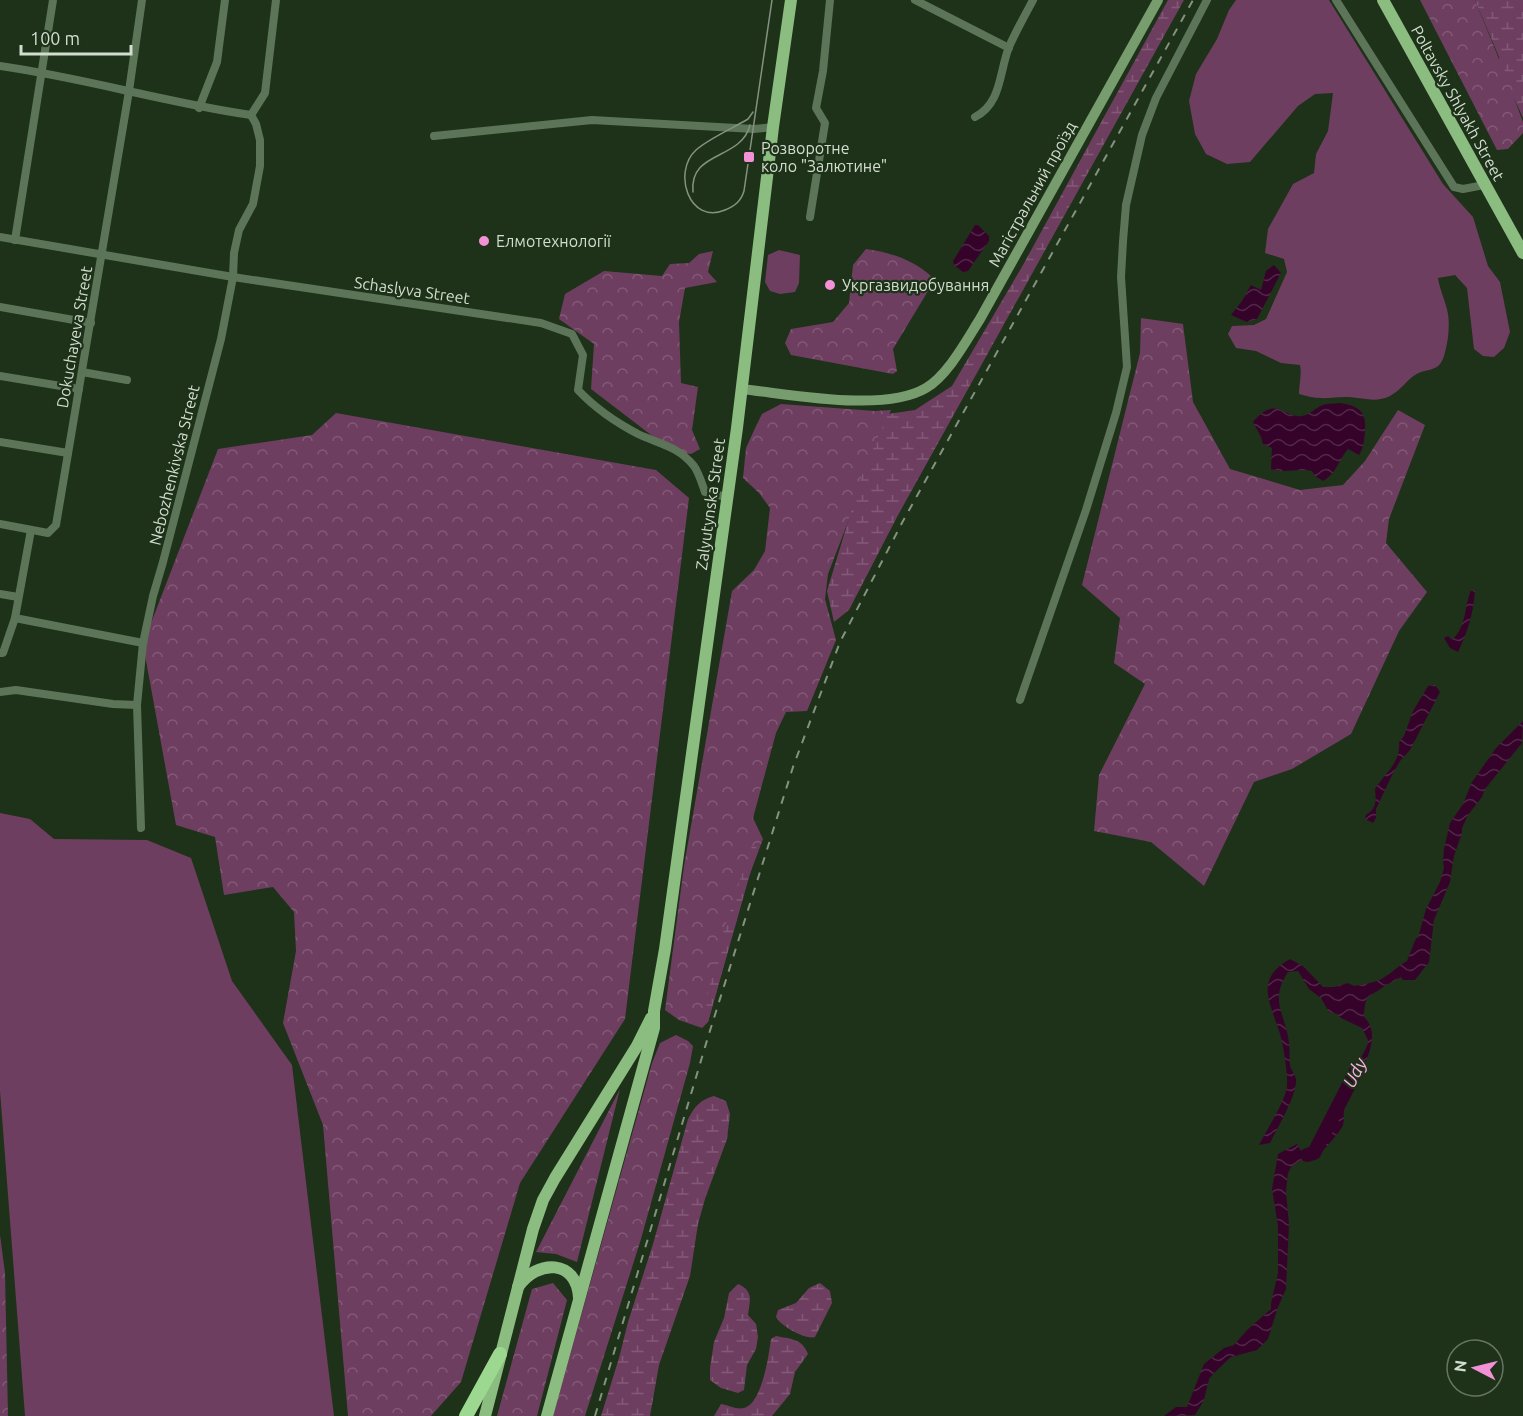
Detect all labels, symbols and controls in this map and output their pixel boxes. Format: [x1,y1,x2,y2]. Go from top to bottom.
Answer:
scale bar [21,18,130,56]
street label: Poltavsky Shlyakh Street [1408,22,1509,184]
text: 100 m [30,28,80,48]
street label: Магістральний проїзд [985,118,1079,270]
place label: Розворотне коло "Залютине" [761,139,887,175]
marker: Розворотне коло "Залютине" [742,150,756,164]
place label: Елмотехнології [496,232,612,250]
marker: Елмотехнології [477,234,491,248]
street label: Dokuchayeva Street [53,264,95,409]
street label: Schaslyva Street [353,273,472,307]
place label: Укргазвидобування [842,276,989,294]
marker: Укргазвидобування [823,278,837,292]
street label: Nebozhenkivska Street [145,382,203,547]
street label: Zalyutynska Street [692,436,728,571]
water label: Udy [1338,1054,1370,1091]
north arrow [1445,1338,1505,1398]
text: N [1450,1359,1470,1373]

